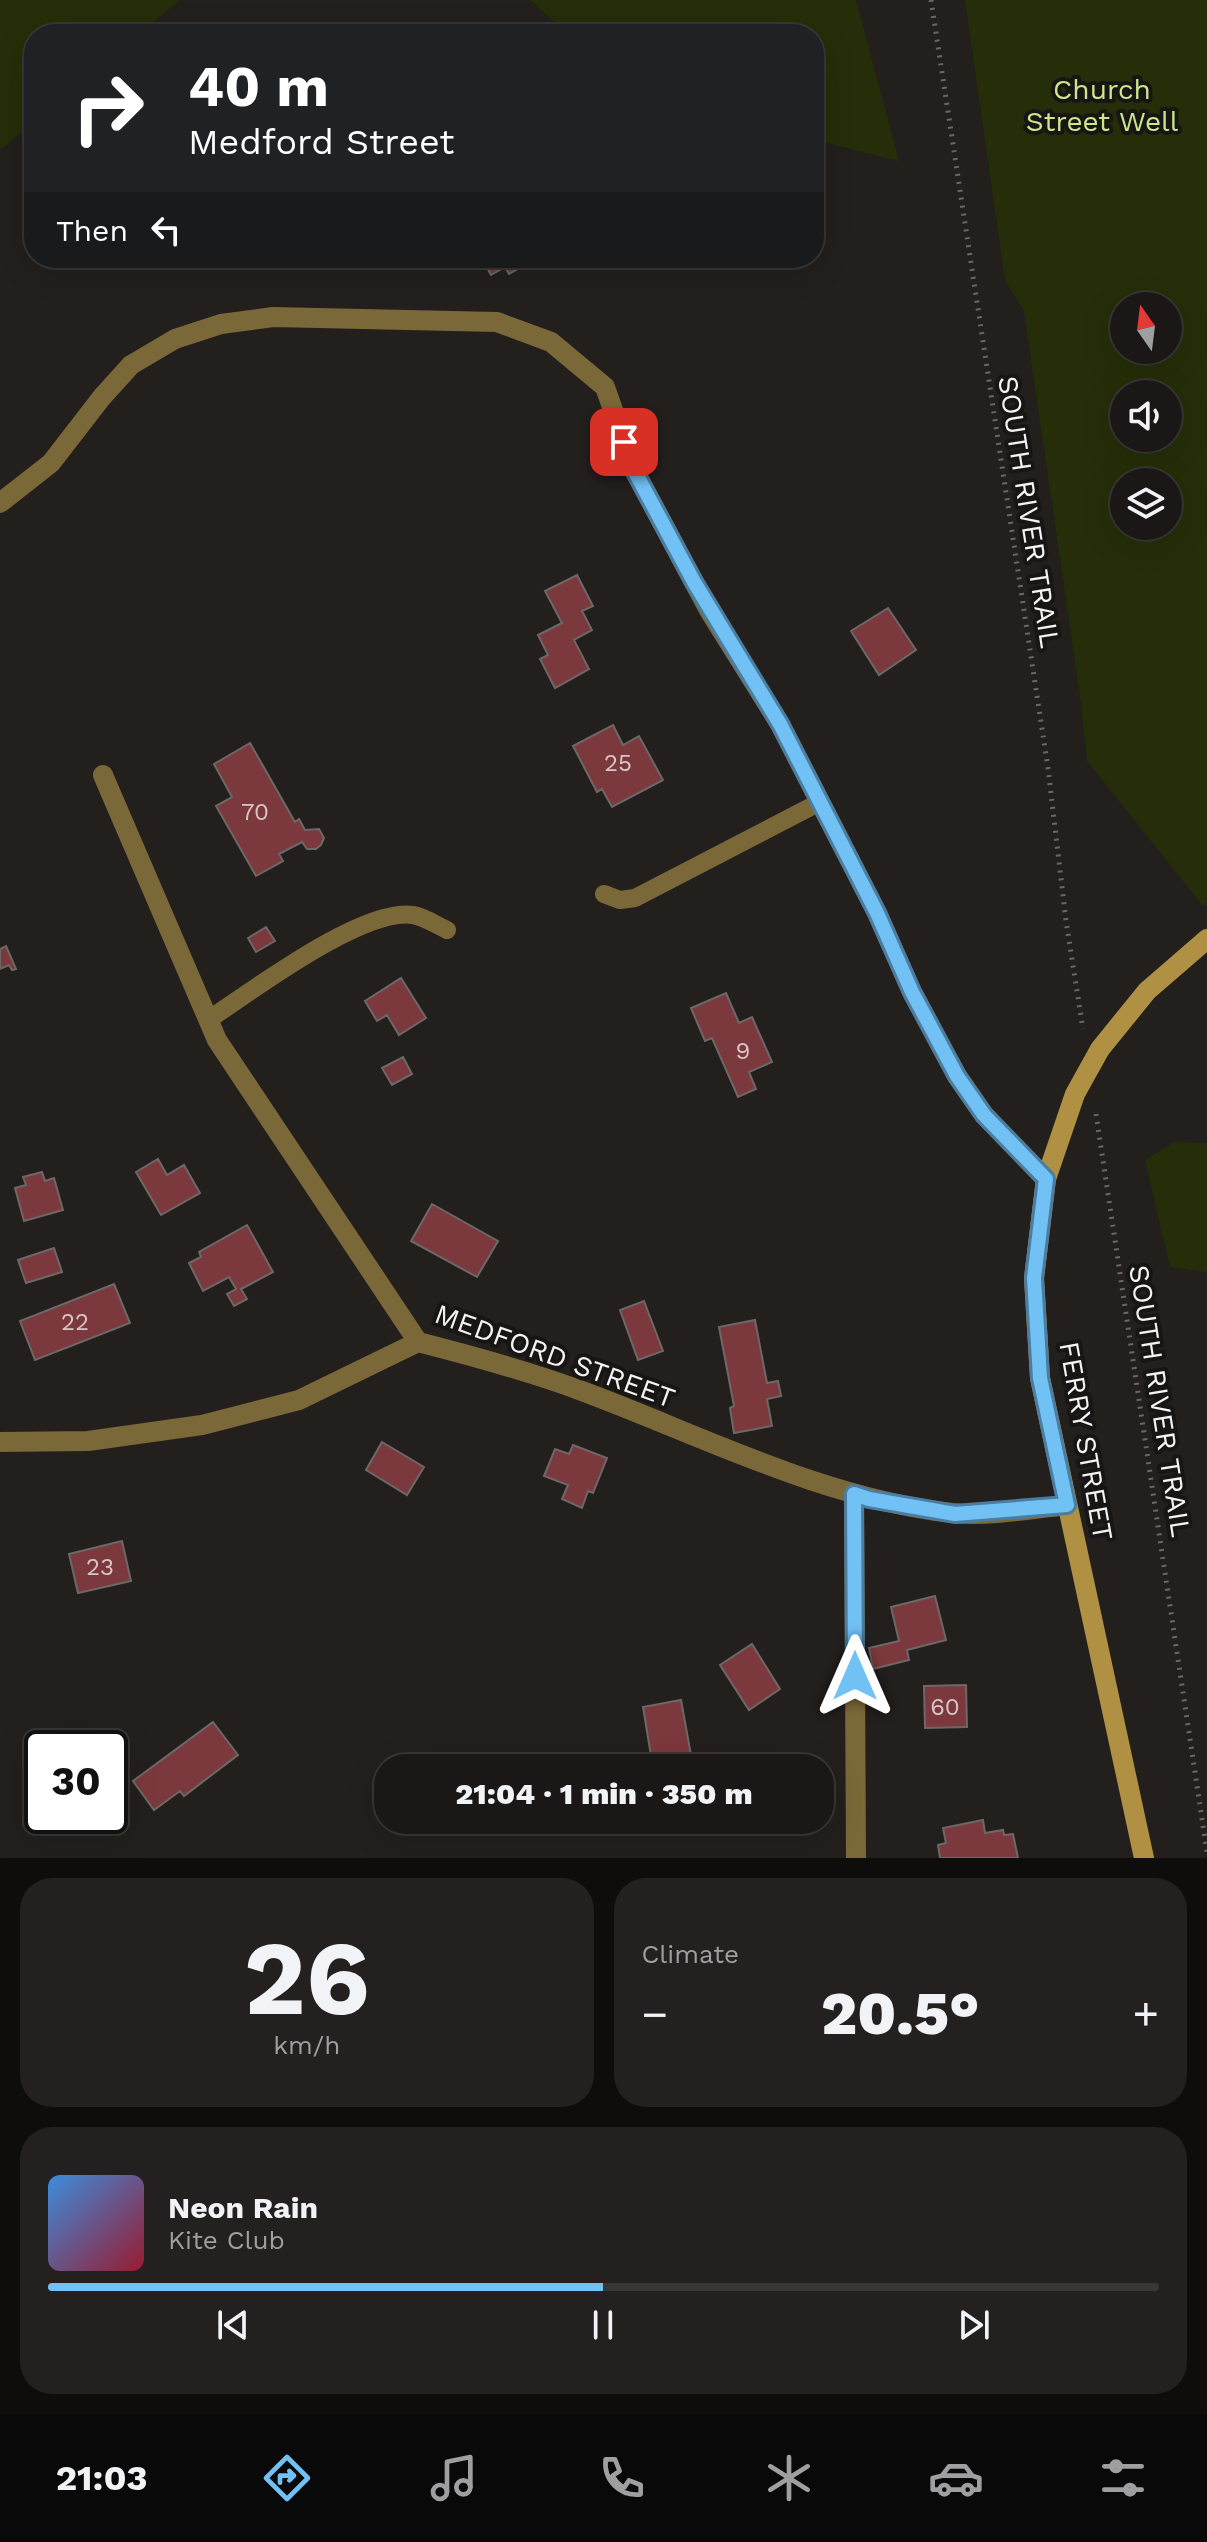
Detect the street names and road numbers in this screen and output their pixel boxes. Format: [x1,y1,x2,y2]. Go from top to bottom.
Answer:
street label: SOUTH RIVER TRAIL [991,374,1067,650]
street label: SOUTH RIVER TRAIL [1122,1263,1198,1539]
street label: MEDFORD STREET [430,1297,680,1415]
street label: FERRY STREET [1052,1339,1120,1543]

